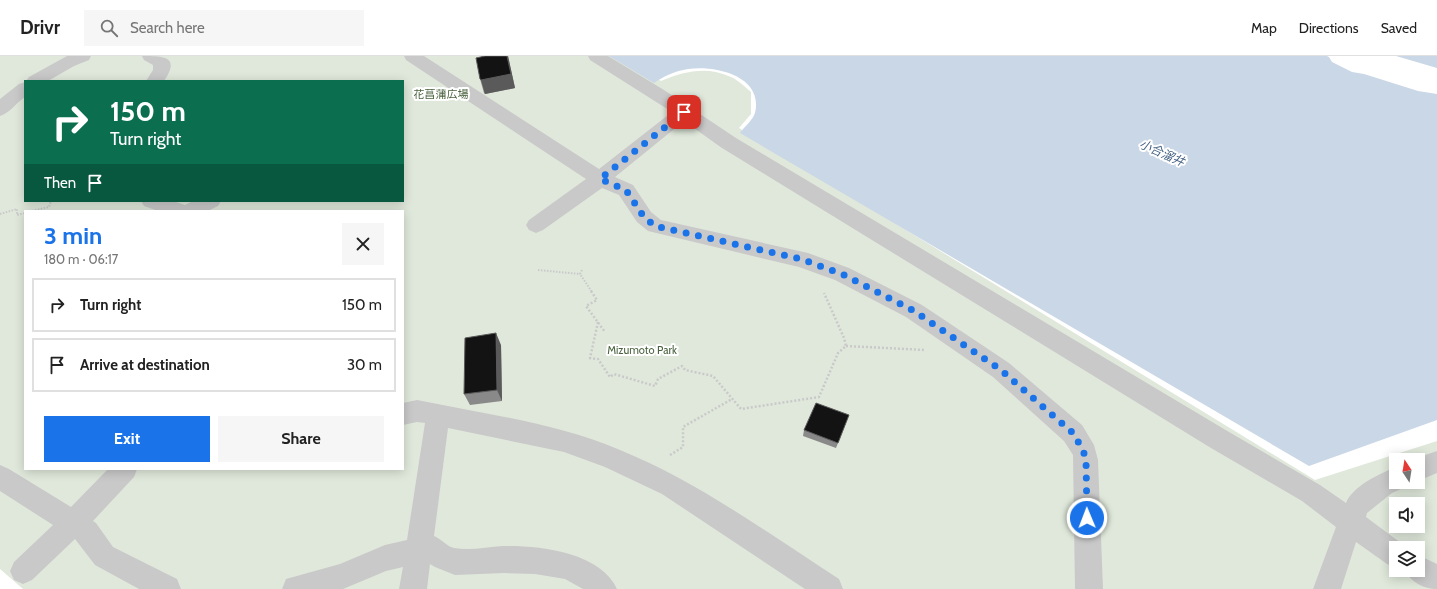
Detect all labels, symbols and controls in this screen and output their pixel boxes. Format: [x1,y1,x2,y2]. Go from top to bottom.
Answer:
search box [84,10,364,46]
text: Drivr [20,16,60,39]
icon: search [98,17,120,39]
text: Search here [130,19,205,37]
text: Map [1251,19,1277,37]
text: Directions [1299,19,1359,37]
text: Saved [1381,19,1417,37]
park label: 花菖蒲広場 [414,87,469,101]
text: 150 m [110,94,186,128]
pin [667,95,701,129]
icon: right [44,96,96,148]
icon: arrive [673,101,695,123]
text: Turn right [110,128,181,150]
water label: 小合溜井 [1137,136,1188,170]
icon: arrive [84,172,106,194]
text: Then [44,174,76,192]
text: 3 min [44,221,102,250]
button: close [342,223,384,265]
text: 180 m · 06:17 [44,251,118,267]
icon: right [46,294,68,316]
text: Turn right [80,296,141,314]
text: 150 m [342,296,382,314]
park label: Mizumoto Park [607,343,677,357]
icon: arrive [46,354,68,376]
text: Arrive at destination [80,356,210,374]
text: 30 m [347,356,382,374]
button: Exit [44,416,210,462]
button: Share [218,416,384,462]
north arrow [1389,453,1425,489]
map controls [1389,453,1425,577]
position arrow [1066,497,1108,539]
button: sound [1389,497,1425,533]
button: layers [1389,541,1425,577]

